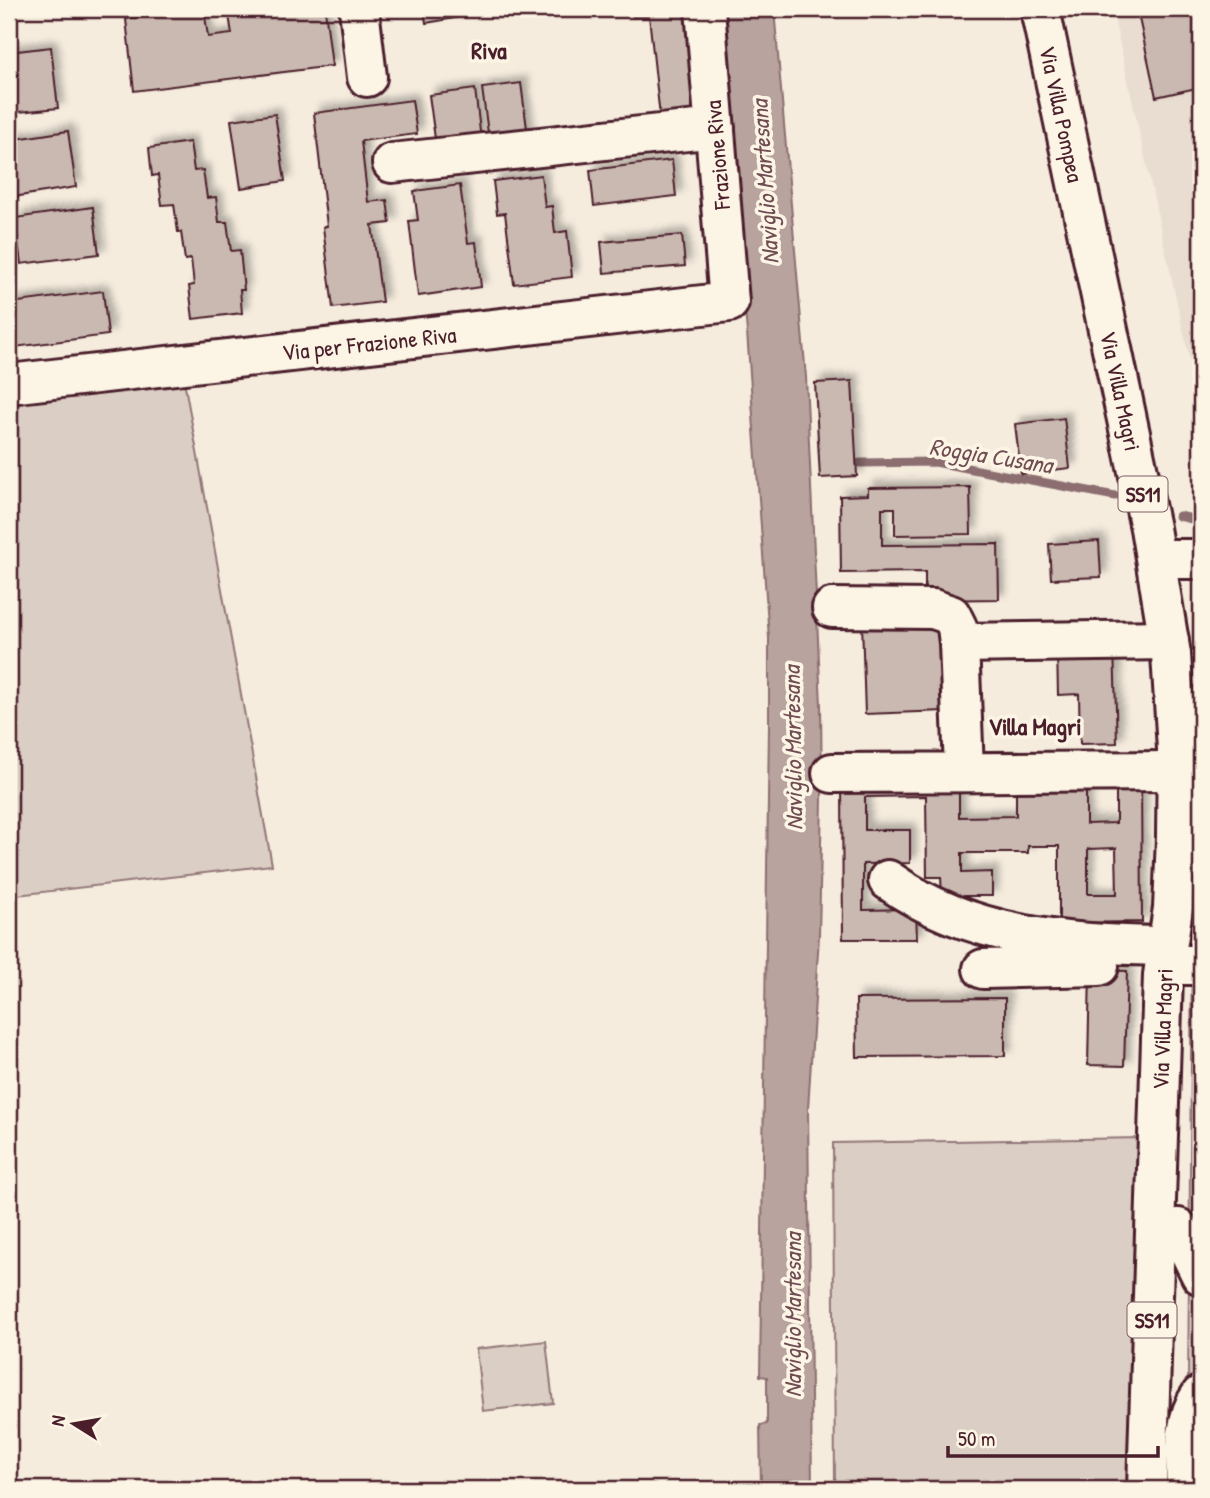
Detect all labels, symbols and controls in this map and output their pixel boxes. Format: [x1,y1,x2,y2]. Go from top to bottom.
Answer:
district label: Riva [471,34,507,66]
street label: Via Villa Pompea [1032,43,1092,185]
water label: Naviglio Martesana [742,96,787,265]
street label: Frazione Riva [697,99,737,212]
street label: Via per Frazione Riva [280,318,458,368]
street label: Via Villa Magri [1093,328,1149,454]
water label: Roggia Cusana [927,430,1057,482]
road number: SS11 [1118,476,1168,512]
water label: Naviglio Martesana [775,663,810,830]
district label: Villa Magri [988,710,1082,743]
street label: Via Villa Magri [1144,968,1180,1090]
water label: Naviglio Martesana [776,1230,809,1397]
road number: SS11 [1128,1302,1176,1338]
north arrow [38,1390,108,1460]
text: N [44,1413,71,1428]
scale bar [948,1414,1158,1458]
text: 50 m [958,1424,995,1453]

